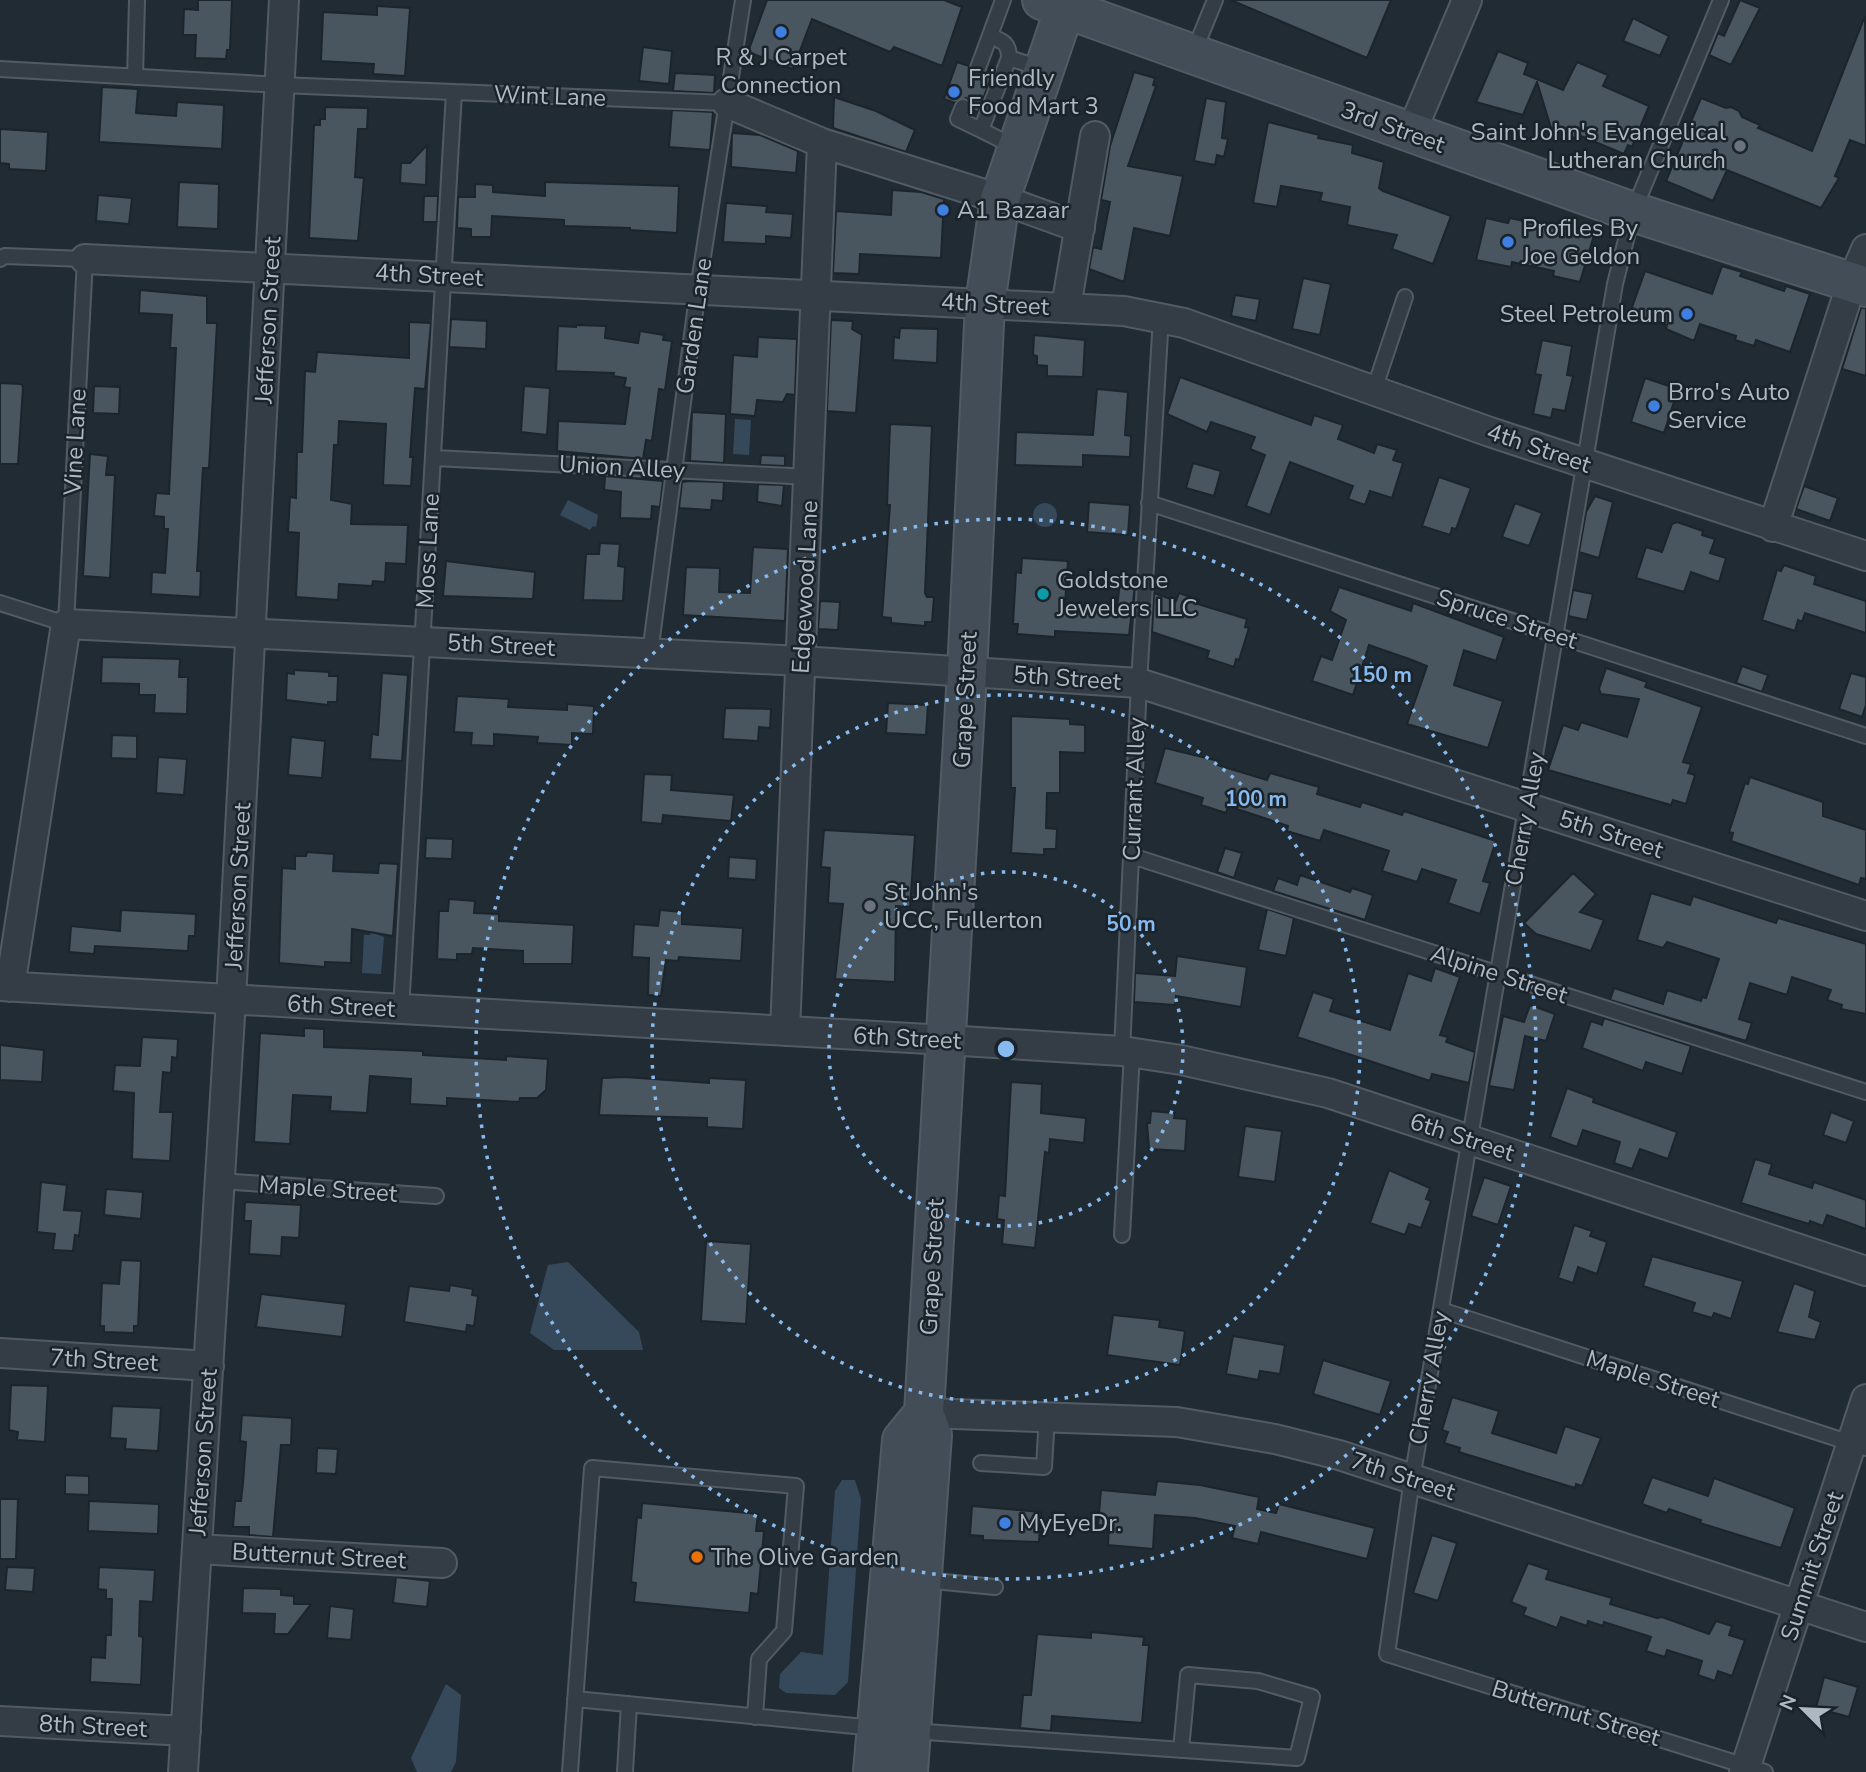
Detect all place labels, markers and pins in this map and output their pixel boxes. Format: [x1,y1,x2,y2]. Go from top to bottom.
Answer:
marker: R & J Carpet Connection [773,24,789,40]
place label: R & J Carpet Connection [715,41,847,101]
place label: Friendly Food Mart 3 [968,62,1099,122]
marker: Friendly Food Mart 3 [946,84,962,100]
place label: Saint John's Evangelical Lutheran Church [1471,116,1726,176]
marker: Saint John's Evangelical Lutheran Church [1732,138,1748,154]
place label: A1 Bazaar [957,194,1069,226]
marker: A1 Bazaar [935,202,951,218]
place label: Profiles By Joe Geldon [1521,212,1640,272]
marker: Profiles By Joe Geldon [1500,234,1516,250]
place label: Steel Petroleum [1500,298,1673,330]
marker: Steel Petroleum [1679,306,1695,322]
place label: Brro's Auto Service [1668,376,1790,436]
marker: Brro's Auto Service [1646,398,1662,414]
place label: Goldstone Jewelers LLC [1056,564,1197,624]
marker: Goldstone Jewelers LLC [1035,586,1051,602]
place label: St John's UCC, Fullerton [884,876,1043,936]
marker: St John's UCC, Fullerton [862,898,878,914]
centre of rings [994,1037,1018,1061]
place label: MyEyeDr. [1019,1507,1122,1539]
marker: MyEyeDr. [997,1515,1013,1531]
place label: The Olive Garden [711,1541,899,1573]
marker: The Olive Garden [689,1549,705,1565]

